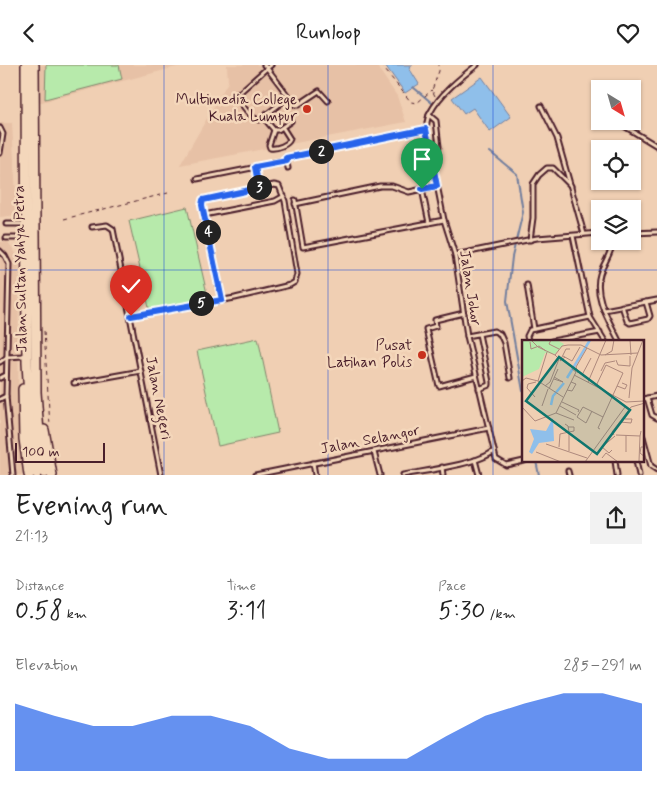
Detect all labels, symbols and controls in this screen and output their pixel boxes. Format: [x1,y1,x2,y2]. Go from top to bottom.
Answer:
icon: back [15,19,43,47]
text: Runloop [296,19,361,47]
icon: heart [614,19,642,47]
north arrow [591,80,641,130]
map controls [591,80,641,250]
place label: Multimedia College Kuala Lumpur [176,90,297,127]
marker: Multimedia College Kuala Lumpur [301,103,313,115]
pin [401,138,443,189]
pin: 2 [308,139,334,163]
button: locate [591,140,641,190]
text: 2 [318,142,325,160]
icon: arrive [408,145,436,173]
pin: 3 [246,175,272,199]
text: 3 [256,178,263,196]
street label: Jalan Sultan Yahya Petra [10,185,32,353]
button: layers [591,200,641,250]
pin: 4 [196,219,220,245]
text: 4 [204,223,213,241]
street label: Jalan Johor [454,249,486,327]
pin [110,265,152,316]
icon: check [117,272,145,300]
pin: 5 [188,291,214,315]
text: 5 [197,294,206,312]
place label: Pusat Latihan Polis [327,336,412,373]
inset map [522,340,644,463]
marker: Pusat Latihan Polis [416,349,428,361]
street label: Jalan Negeri [139,355,176,442]
street label: Jalan Selangor [319,420,422,459]
scale bar [15,440,105,463]
text: 100 m [22,443,60,461]
text: Evening run [15,488,168,525]
button: share [590,492,642,544]
text: 21:13 [15,526,48,547]
text: Distance [15,577,64,595]
text: Time [227,577,256,595]
text: Pace [438,577,466,595]
text: 0.58 [15,595,63,628]
text: 3:11 [227,595,267,628]
text: 5:30 [438,595,486,628]
text: km [63,605,87,623]
text: /km [486,605,516,623]
text: Elevation [15,655,78,676]
text: 285–291 m [564,655,642,676]

